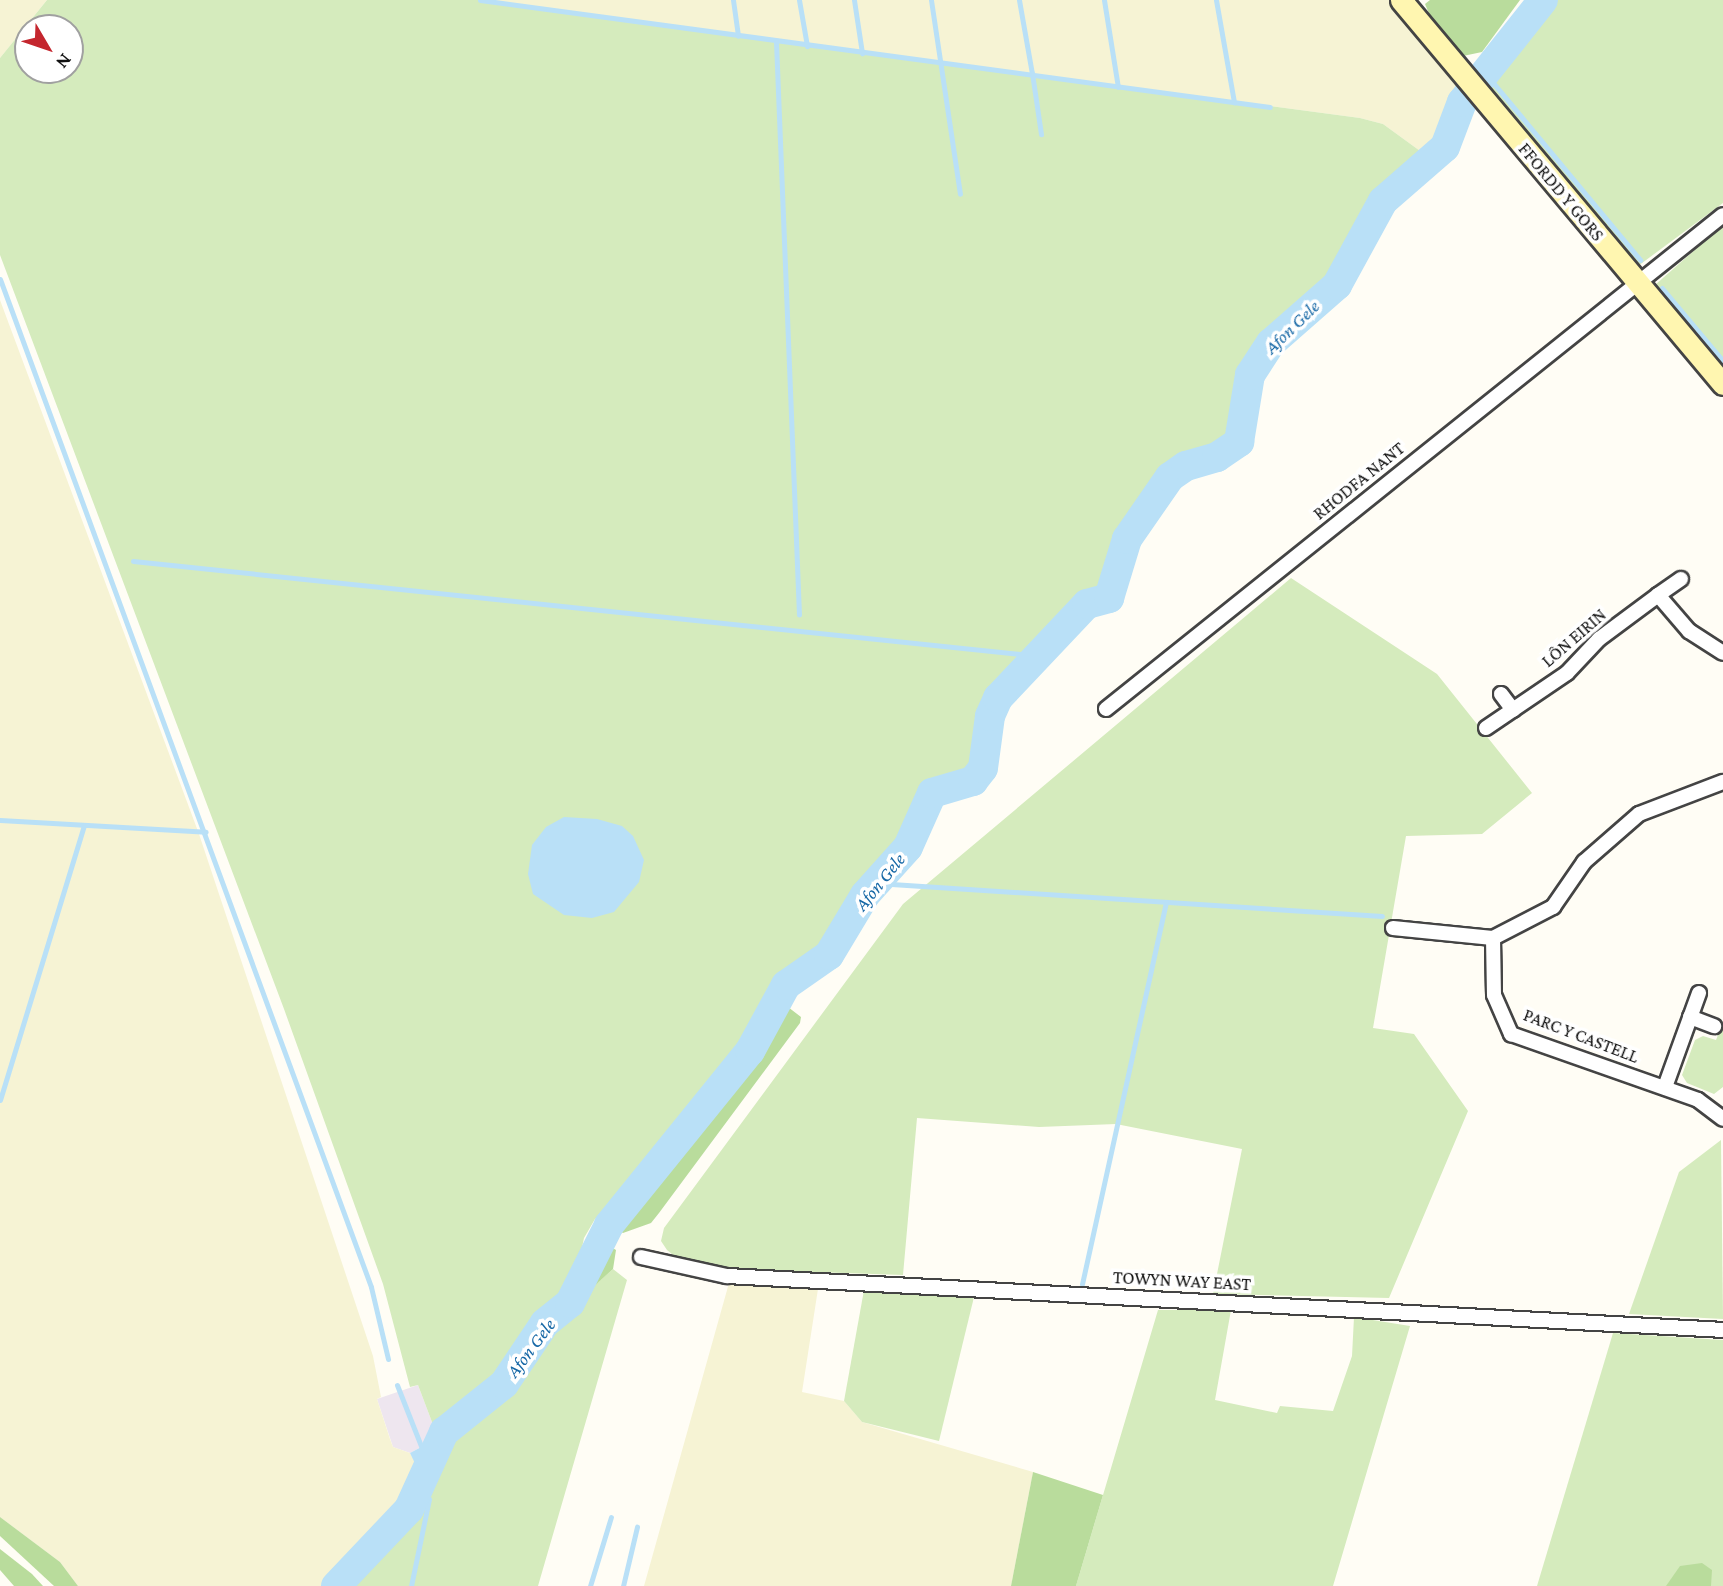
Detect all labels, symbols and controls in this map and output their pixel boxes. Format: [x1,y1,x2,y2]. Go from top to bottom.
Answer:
north arrow [14,14,84,84]
text: N [52,50,76,73]
street label: FFORDD Y GORS [1514,138,1608,246]
water label: Afon Gele [1260,295,1324,359]
street label: RHODFA NANT [1309,438,1409,524]
street label: LÔN EIRIN [1537,604,1611,672]
water label: Afon Gele [850,849,910,915]
street label: PARC Y CASTELL [1520,1004,1642,1068]
street label: TOWYN WAY EAST [1112,1267,1252,1295]
water label: Afon Gele [502,1314,560,1382]

